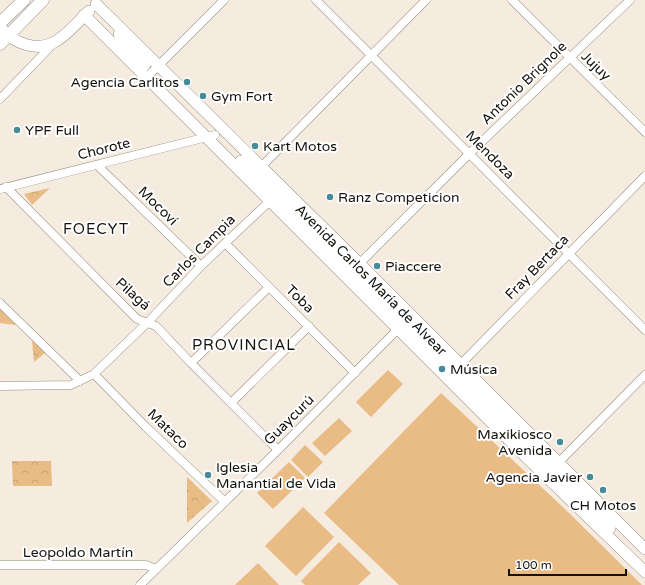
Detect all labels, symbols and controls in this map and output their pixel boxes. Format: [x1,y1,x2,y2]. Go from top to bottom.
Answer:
street label: Antonio Brignole [478,38,570,128]
street label: Jujuy [578,48,615,84]
place label: Agencia Carlitos [71,74,179,91]
marker: Agencia Carlitos [182,77,192,87]
place label: Gym Fort [211,88,273,105]
marker: Gym Fort [198,91,208,101]
place label: YPF Full [25,122,79,139]
marker: YPF Full [12,125,22,135]
street label: Mendoza [462,127,518,183]
street label: Chorote [76,134,132,164]
place label: Kart Motos [263,138,337,155]
marker: Kart Motos [250,141,260,151]
street label: Mocoví [135,183,182,229]
place label: Ranz Competicion [338,189,459,206]
marker: Ranz Competicion [325,192,335,202]
street label: Avenida Carlos María de Alvear [292,201,451,360]
street label: Carlos Campia [159,211,239,291]
district label: FOECYT [63,220,129,238]
street label: Fray Bertaca [502,231,572,303]
place label: Piaccere [385,258,442,275]
marker: Piaccere [372,261,382,271]
street label: Pilagá [112,274,154,314]
street label: Toba [282,281,318,317]
district label: PROVINCIAL [192,336,296,354]
place label: Música [450,361,497,378]
marker: Música [437,364,447,374]
street label: Guaycurú [260,391,318,449]
street label: Mataco [144,405,192,453]
place label: Maxikiosco Avenida [477,426,552,459]
marker: Maxikiosco Avenida [555,437,565,447]
place label: Iglesia Manantial de Vida [216,459,336,492]
place label: Agencia Javier [486,469,583,486]
marker: Iglesia Manantial de Vida [203,470,213,480]
marker: Agencia Javier [585,472,595,482]
marker: CH Motos [598,485,608,495]
place label: CH Motos [570,497,636,514]
street label: Leopoldo Martín [23,544,133,561]
scale bar [509,551,626,577]
text: 100 m [515,558,552,572]

